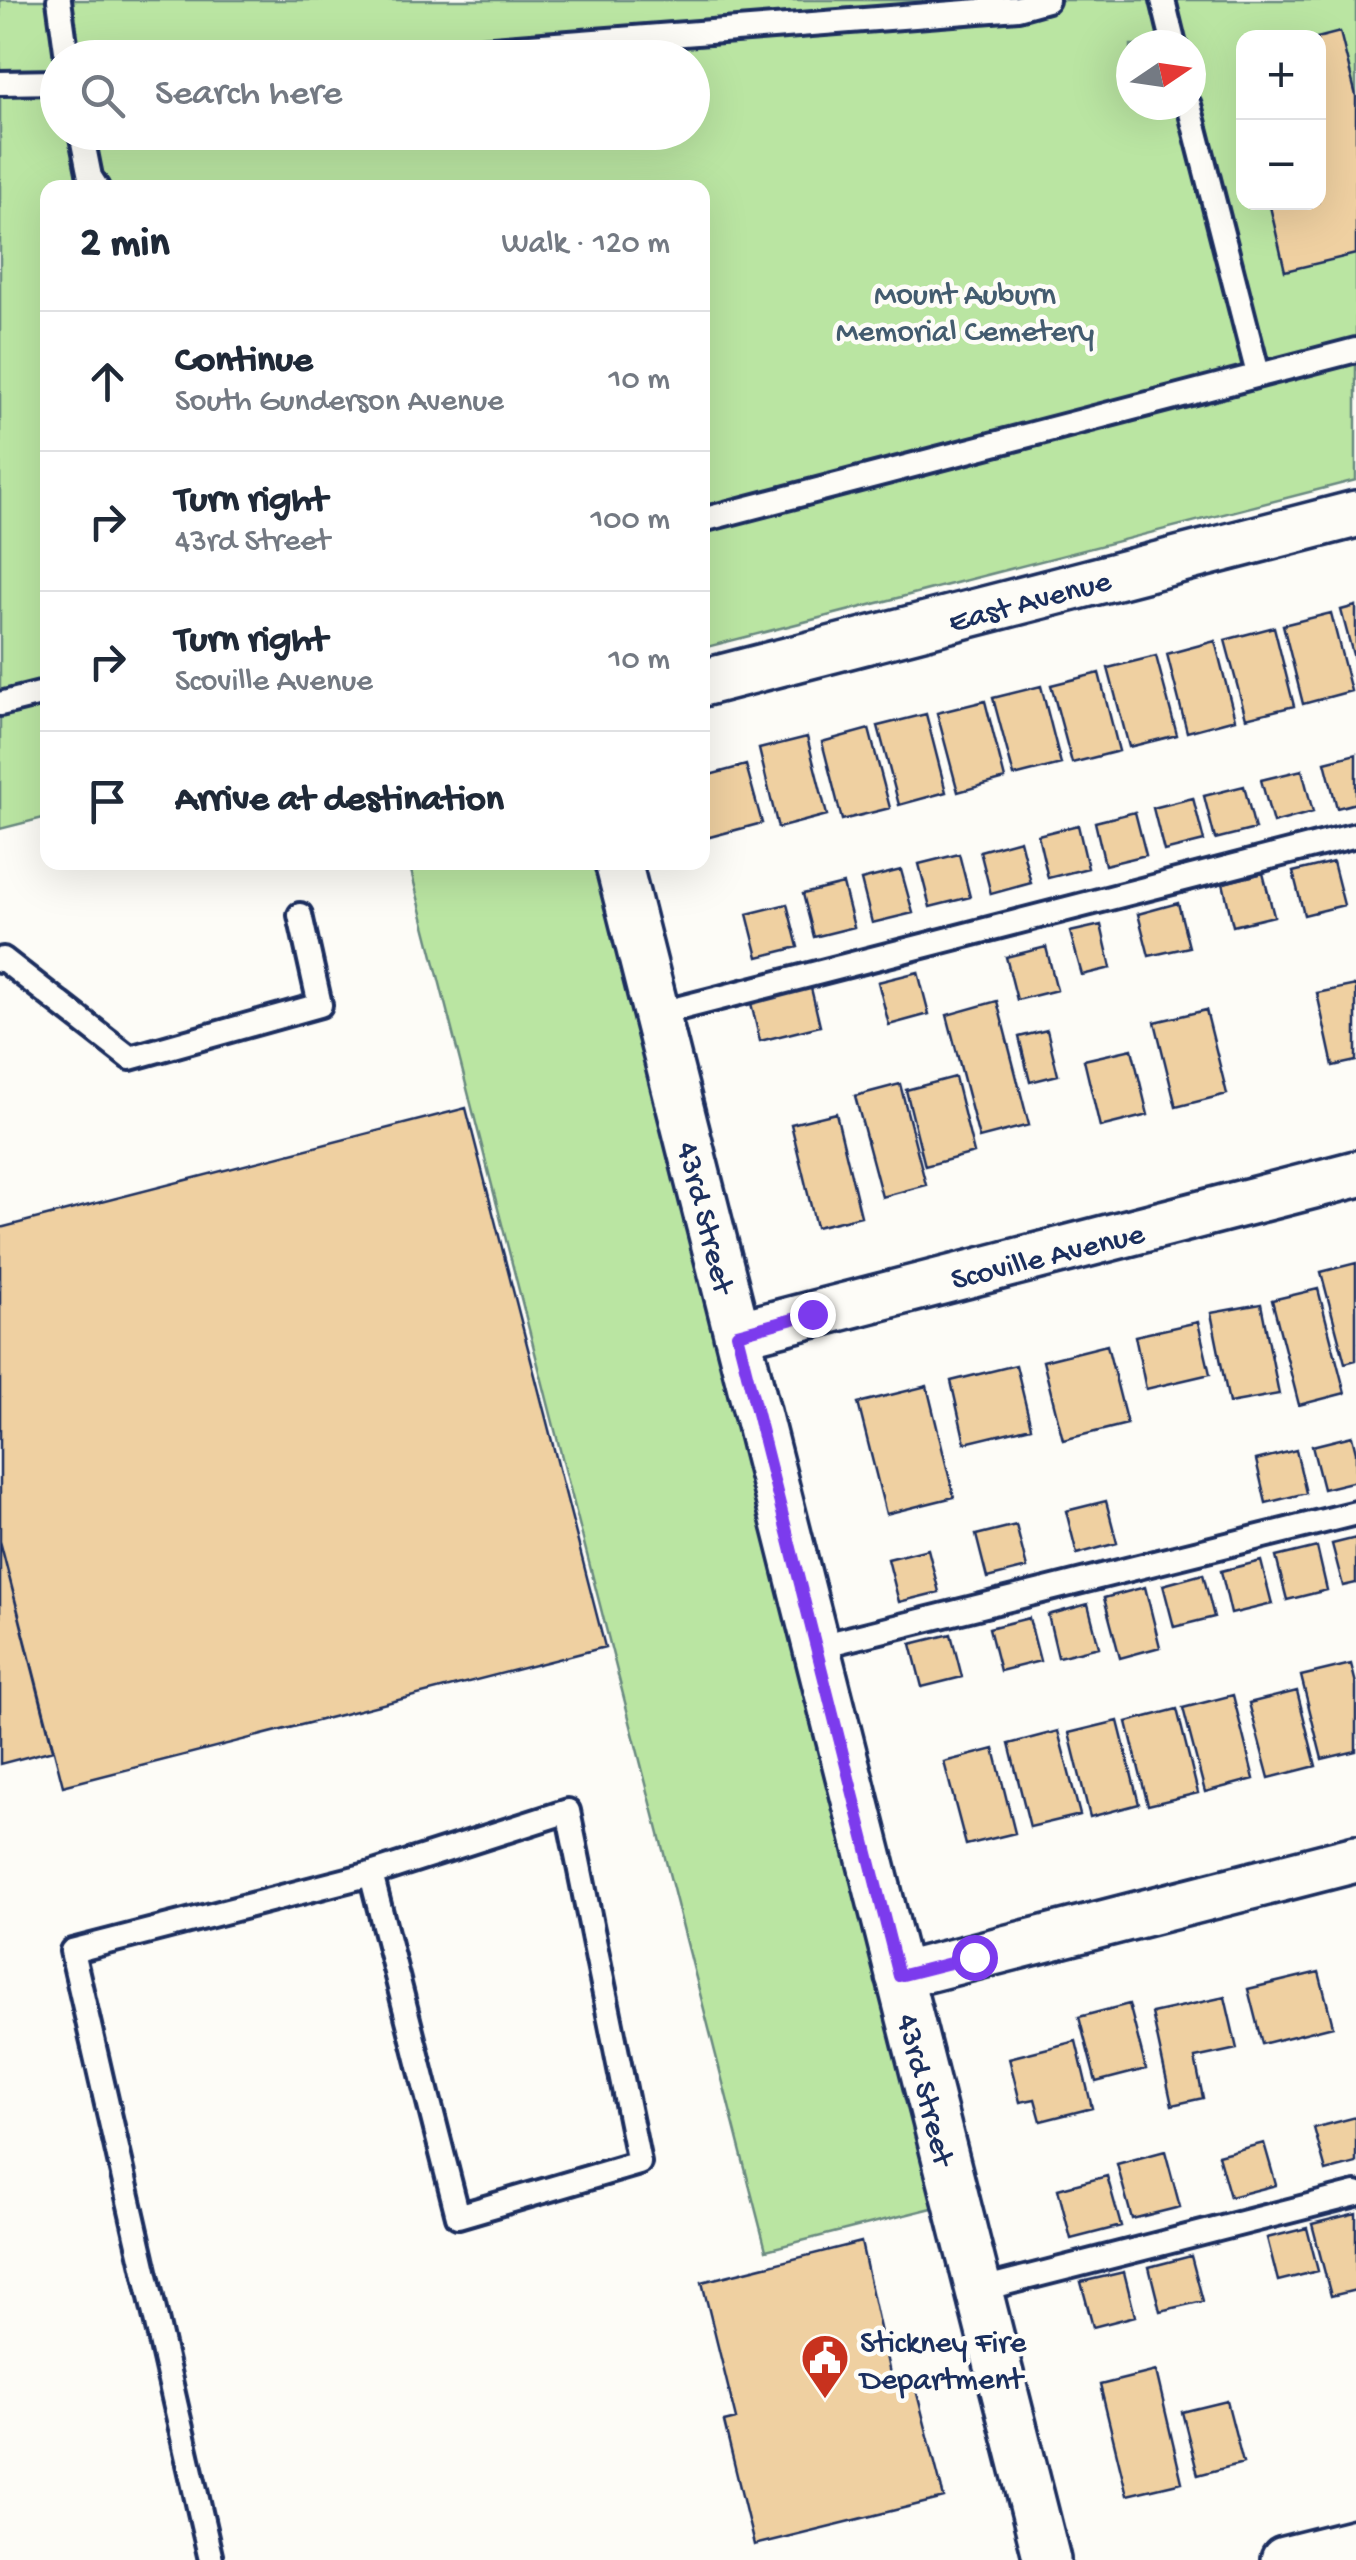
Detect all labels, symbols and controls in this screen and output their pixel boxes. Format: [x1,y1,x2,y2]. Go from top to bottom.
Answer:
north arrow [1116,30,1206,120]
map controls [1236,30,1326,210]
button: + [1236,30,1326,120]
search box [40,40,710,150]
icon: search [75,68,130,123]
text: Search here [155,73,342,117]
button: − [1236,120,1326,210]
text: 2 min [80,221,169,270]
text: Walk · 120 m [501,226,670,264]
park label: Mount Auburn Memorial Cemetery [836,278,1094,353]
text: Continue [175,340,313,384]
icon: ahead [80,354,135,409]
text: 10 m [609,362,670,400]
text: South Gunderson Avenue [175,384,504,422]
text: Turn right [175,480,327,524]
icon: right [80,494,135,549]
text: 100 m [590,502,670,540]
text: 43rd Street [175,524,330,562]
street label: East Avenue [945,564,1116,644]
text: Turn right [175,620,327,664]
icon: right [80,634,135,689]
text: 10 m [609,642,670,680]
text: Scoville Avenue [175,664,373,702]
icon: arrive [80,774,135,829]
text: Arrive at destination [175,779,504,823]
street label: 43rd Street [666,1139,741,1301]
street label: Scoville Avenue [948,1216,1149,1301]
route end [790,1292,836,1338]
route start [952,1935,998,1981]
street label: 43rd Street [886,2011,961,2173]
place label: Stickney Fire Department [858,2326,1027,2401]
public building icon: Stickney Fire Department [799,2332,851,2400]

